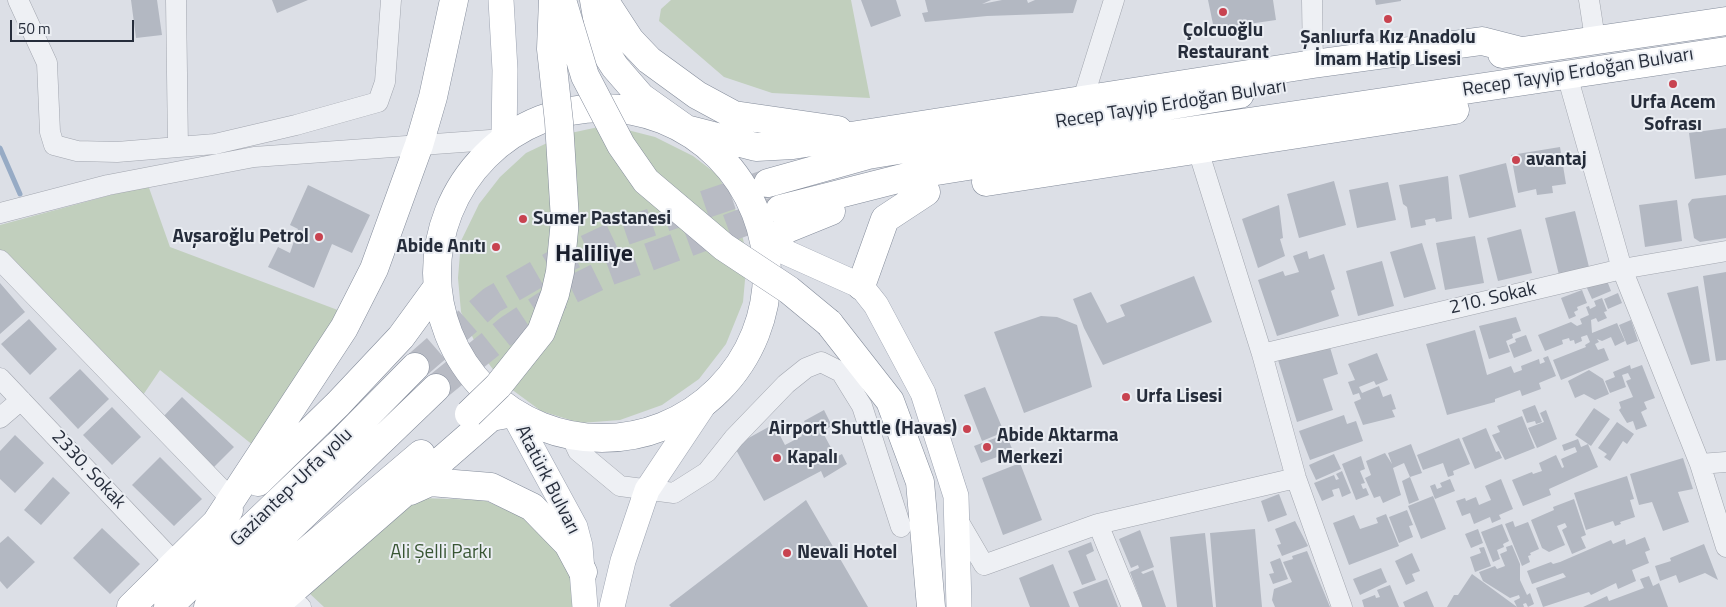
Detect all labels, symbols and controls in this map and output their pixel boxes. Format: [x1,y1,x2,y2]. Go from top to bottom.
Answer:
marker: Çolcuoğlu Restaurant [1217,6,1229,18]
scale bar [12,10,136,42]
marker: Şanlıurfa Kız Anadolu İmam Hatip Lisesi [1382,13,1394,25]
text: 50 m [18,17,51,40]
place label: Çolcuoğlu Restaurant [1177,20,1269,64]
place label: Şanlıurfa Kız Anadolu İmam Hatip Lisesi [1300,27,1476,71]
street label: Recep Tayyip Erdoğan Bulvarı [1461,43,1695,103]
street label: Recep Tayyip Erdoğan Bulvarı [1054,75,1288,135]
marker: Urfa Acem Sofrası [1667,78,1679,90]
place label: Urfa Acem Sofrası [1630,92,1716,136]
place label: avantaj [1526,149,1587,171]
marker: avantaj [1510,154,1522,166]
place label: Sumer Pastanesi [533,208,671,230]
marker: Sumer Pastanesi [517,213,529,225]
place label: Avşaroğlu Petrol [173,226,309,248]
marker: Avşaroğlu Petrol [313,231,325,243]
place label: Abide Anıtı [396,236,486,258]
marker: Abide Anıtı [490,241,502,253]
district label: Haliliye [555,241,633,269]
street label: 210. Sokak [1447,278,1539,320]
place label: Urfa Lisesi [1136,386,1222,408]
marker: Urfa Lisesi [1120,391,1132,403]
place label: Airport Shuttle (Havas) [769,418,957,440]
street label: Atatürk Bulvarı [510,422,584,538]
marker: Airport Shuttle (Havas) [961,423,973,435]
street label: Gaziantep-Urfa yolu [226,424,358,552]
place label: Abide Aktarma Merkezi [997,425,1119,469]
street label: 2330. Sokak [46,426,130,514]
marker: Abide Aktarma Merkezi [981,441,993,453]
place label: Kapalı [787,447,838,469]
marker: Kapalı [771,452,783,464]
park label: Ali Şelli Parkı [390,542,492,564]
place label: Nevali Hotel [797,542,897,564]
marker: Nevali Hotel [781,547,793,559]

